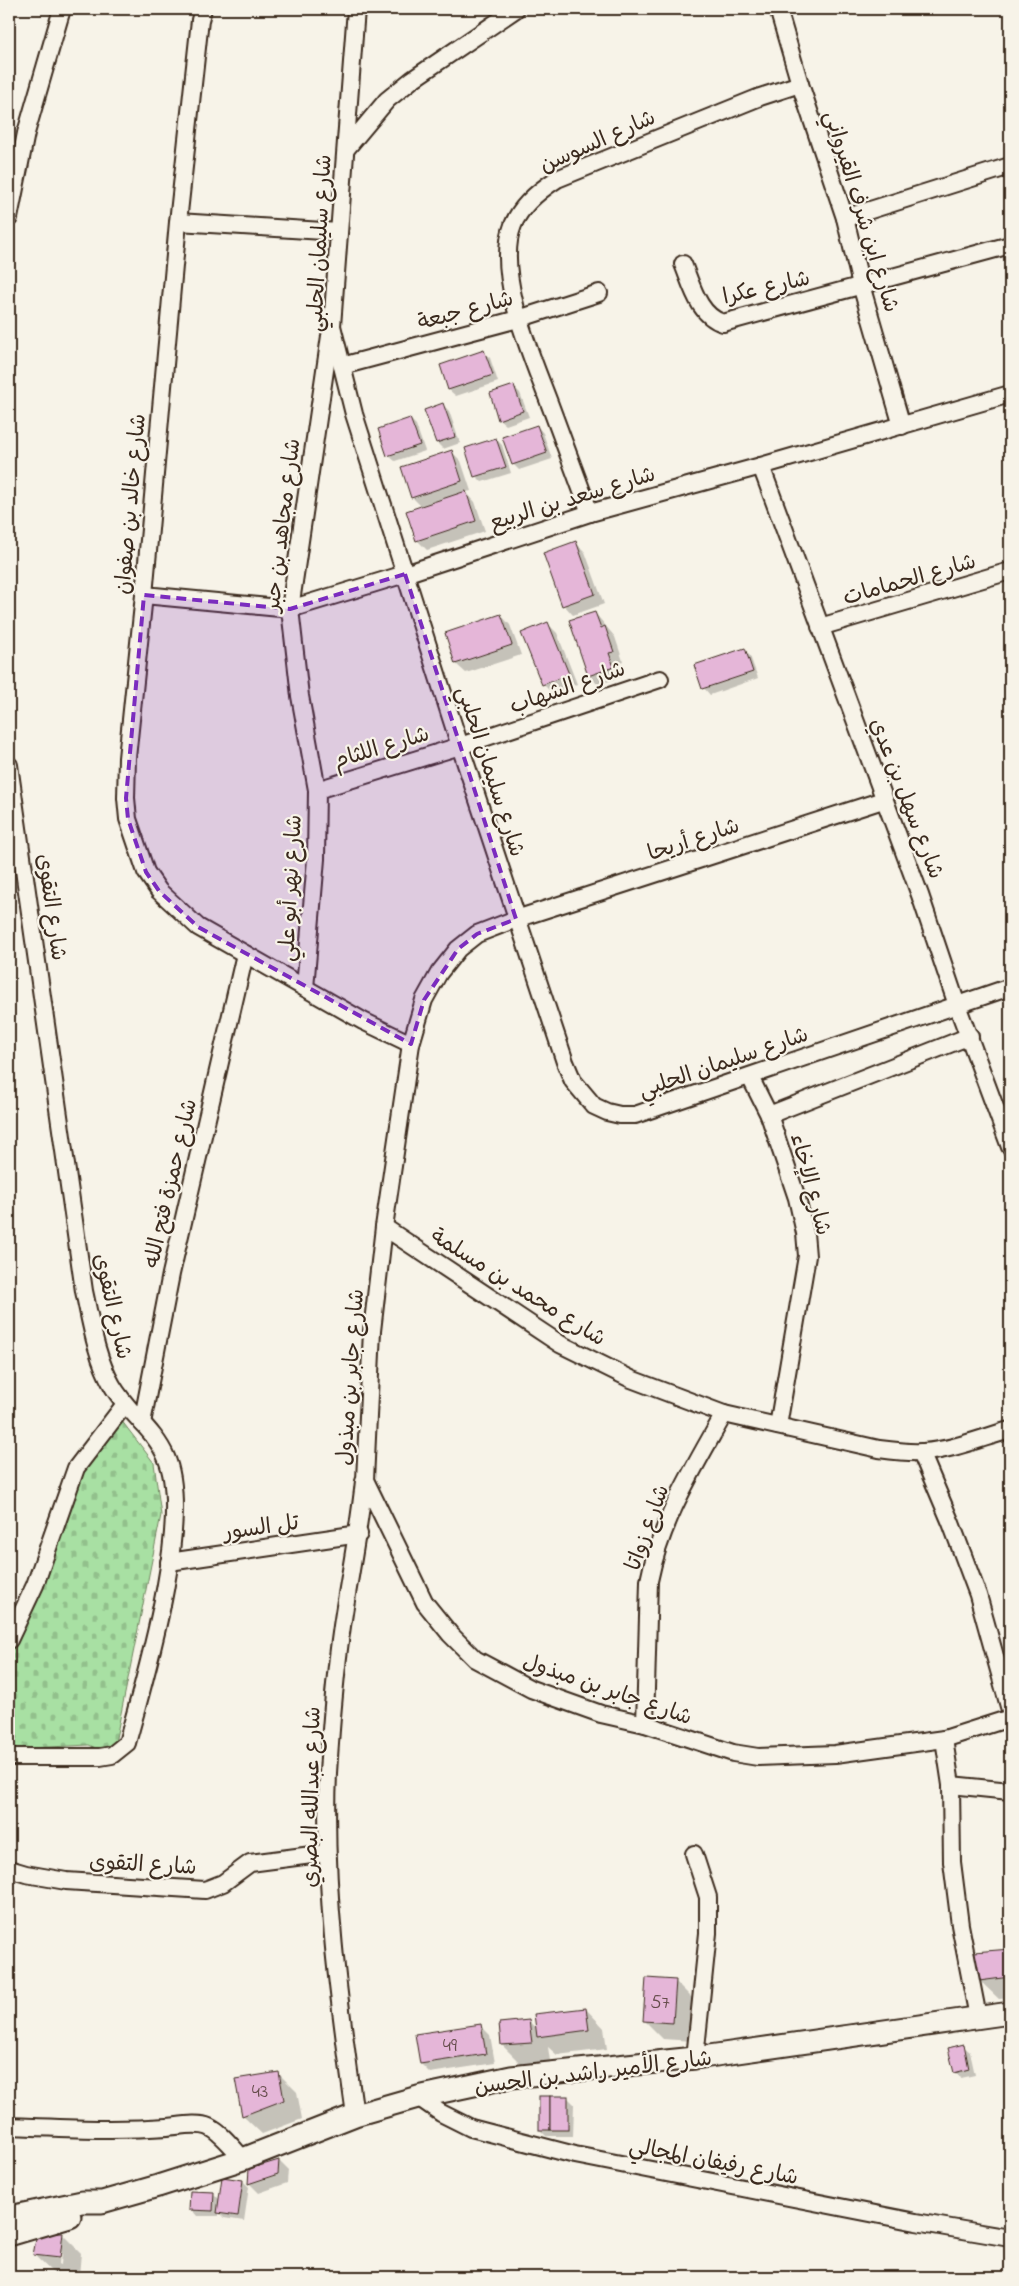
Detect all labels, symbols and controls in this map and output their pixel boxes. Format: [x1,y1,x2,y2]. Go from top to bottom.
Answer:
street label: شارع السوسن [535,103,661,183]
street label: شارع ابن شرف القيرواني [813,107,906,317]
street label: شارع سليمان الحلبي [300,154,343,333]
street label: شارع عكرا [720,263,814,315]
street label: شارع جبعة [414,284,517,340]
street label: شارع خالد بن صفوان [108,413,156,596]
street label: شارع مجاهد بن جبر [257,437,310,616]
street label: شارع سعد بن الربيع [486,459,660,540]
street label: شارع الحمامات [840,547,980,615]
street label: شارع الشهاب [506,654,630,724]
street label: شارع سليمان الحلبي [446,682,532,862]
street label: شارع سهل بن عدي [860,714,951,884]
street label: شارع اللثام [330,719,434,779]
street label: شارع أريحا [644,811,744,871]
street label: شارع نهر أبو علي [272,814,313,963]
street label: شارع التقوى [27,852,73,963]
street label: شارع سليمان الحلبي [635,1020,814,1109]
street label: شارع حمزة فتح الله [137,1096,207,1271]
street label: شارع الإخاء [780,1130,838,1239]
street label: شارع محمد بن مسلمة [423,1222,611,1356]
street label: شارع التقوى [83,1251,139,1363]
street label: شارع جابر بن مبذول [330,1288,374,1467]
street label: شارع زواتا [618,1481,679,1576]
street label: تل السور [220,1508,302,1550]
street label: شارع جابر بن مبذول [518,1647,696,1735]
street label: شارع عبدالله البصري [295,1706,331,1888]
street label: شارع التقوى [88,1847,197,1885]
house number: 57 [650,1989,670,2018]
house number: 49 [443,2032,457,2061]
street label: شارع الأمير راشد بن الحسن [472,2042,714,2104]
house number: 43 [252,2078,268,2107]
street label: شارع رفيفان المجالي [626,2131,801,2196]

